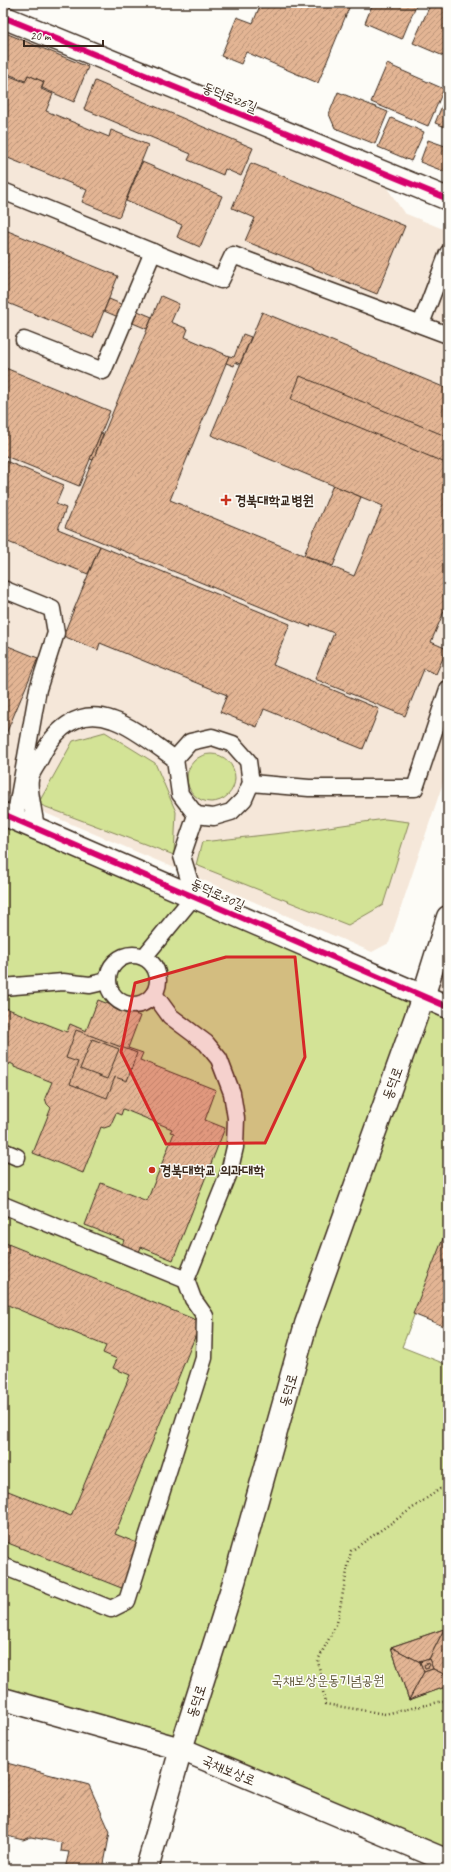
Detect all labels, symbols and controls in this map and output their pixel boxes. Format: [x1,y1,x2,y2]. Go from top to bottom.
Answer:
scale bar [24,22,103,48]
text: 20 m [30,28,52,44]
street label: 동덕로26길 [200,79,260,116]
place label: 경북대학교병원 [235,492,314,509]
marker: 경북대학교병원 [220,494,232,506]
street label: 동덕로30길 [188,875,248,914]
street label: 동덕로 [379,1064,406,1102]
place label: 경북대학교 의과대학 [160,1162,266,1179]
marker: 경북대학교 의과대학 [147,1165,157,1175]
street label: 동덕로 [276,1372,301,1409]
park label: 국채보상운동기념공원 [272,1672,384,1689]
street label: 동덕로 [183,1682,210,1720]
street label: 국채보상로 [200,1752,258,1789]

